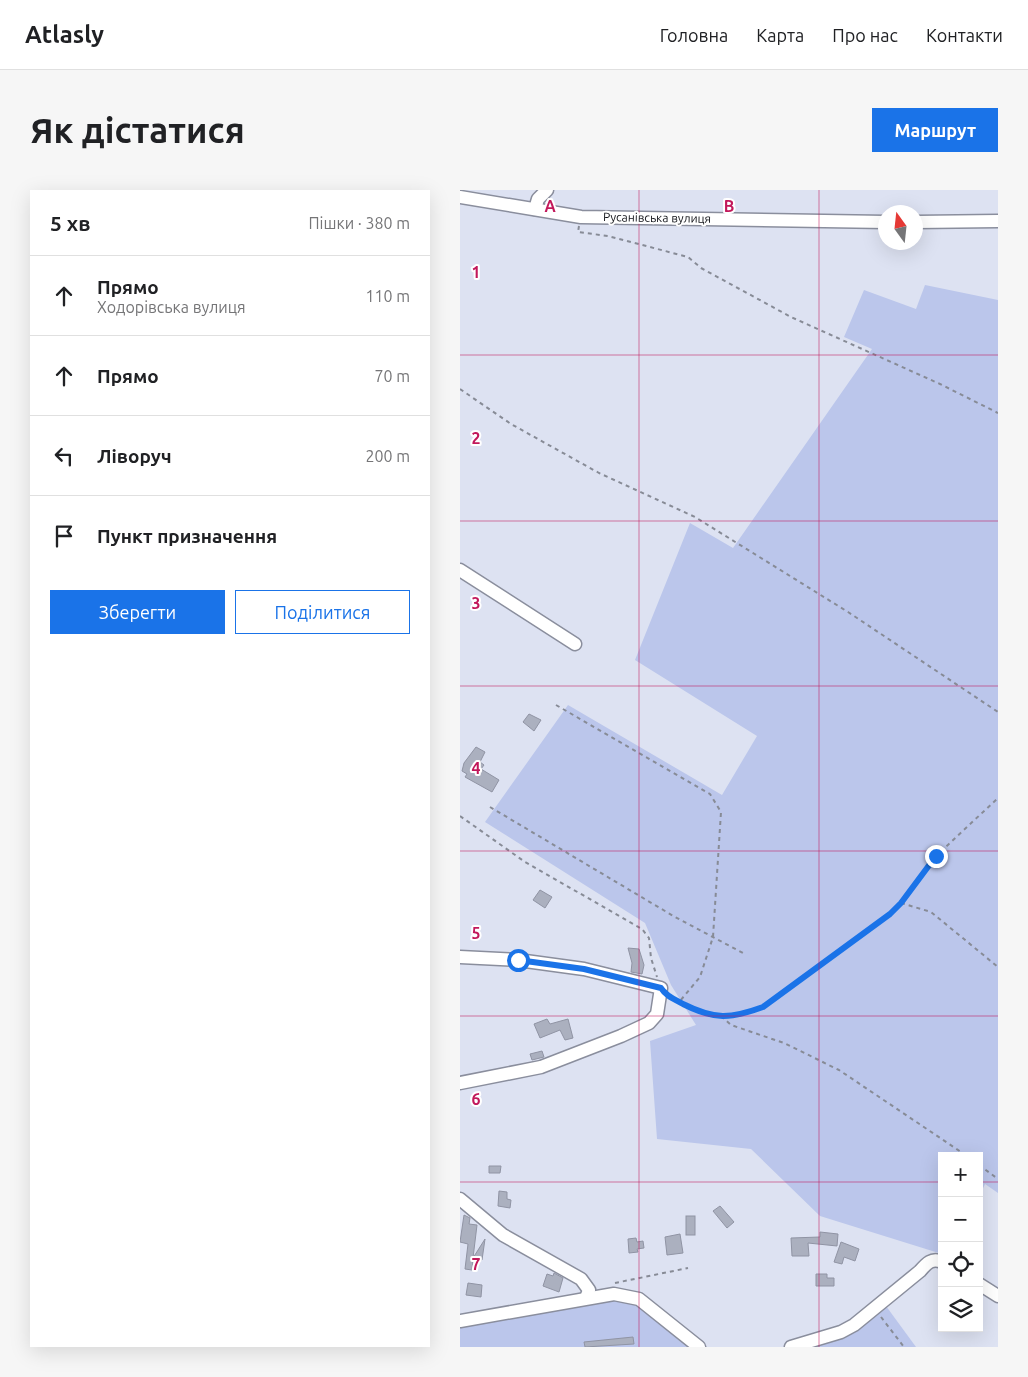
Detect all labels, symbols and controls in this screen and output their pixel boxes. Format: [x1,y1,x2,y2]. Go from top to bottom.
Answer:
text: Atlasly [25,21,104,48]
text: Головна [660,25,728,45]
text: Карта [756,25,804,45]
text: Про нас [832,25,898,45]
text: Контакти [926,25,1003,45]
button: Маршрут [872,108,998,152]
text: Як дістатися [30,110,245,150]
text: A [544,197,556,215]
text: B [724,197,734,215]
north arrow [878,205,923,250]
street label: Русанівська вулиця [603,210,711,225]
text: 5 хв [50,211,91,235]
text: Пішки · 380 m [309,214,410,232]
text: 1 [471,263,481,281]
text: Прямо [97,276,159,298]
icon: ahead [50,282,78,310]
text: 110 m [365,287,410,305]
text: Ходорівська вулиця [97,298,246,316]
icon: ahead [50,362,78,390]
text: Прямо [97,365,159,387]
text: 70 m [374,367,410,385]
text: 2 [471,429,481,447]
icon: left [50,442,78,470]
text: Ліворуч [97,445,171,467]
text: 200 m [365,447,410,465]
icon: arrive [50,522,78,550]
text: Пункт призначення [97,525,277,547]
button: Зберегти [50,590,225,634]
button: Поділитися [235,590,410,634]
text: 3 [471,594,481,612]
text: 4 [471,759,481,777]
route end [925,845,948,868]
text: 5 [471,924,481,942]
route start [507,949,530,972]
text: 6 [471,1090,481,1108]
map controls [938,1152,983,1332]
button: + [938,1152,983,1197]
button: − [938,1197,983,1242]
button: locate [938,1242,983,1287]
text: 7 [471,1255,481,1273]
button: layers [938,1287,983,1332]

